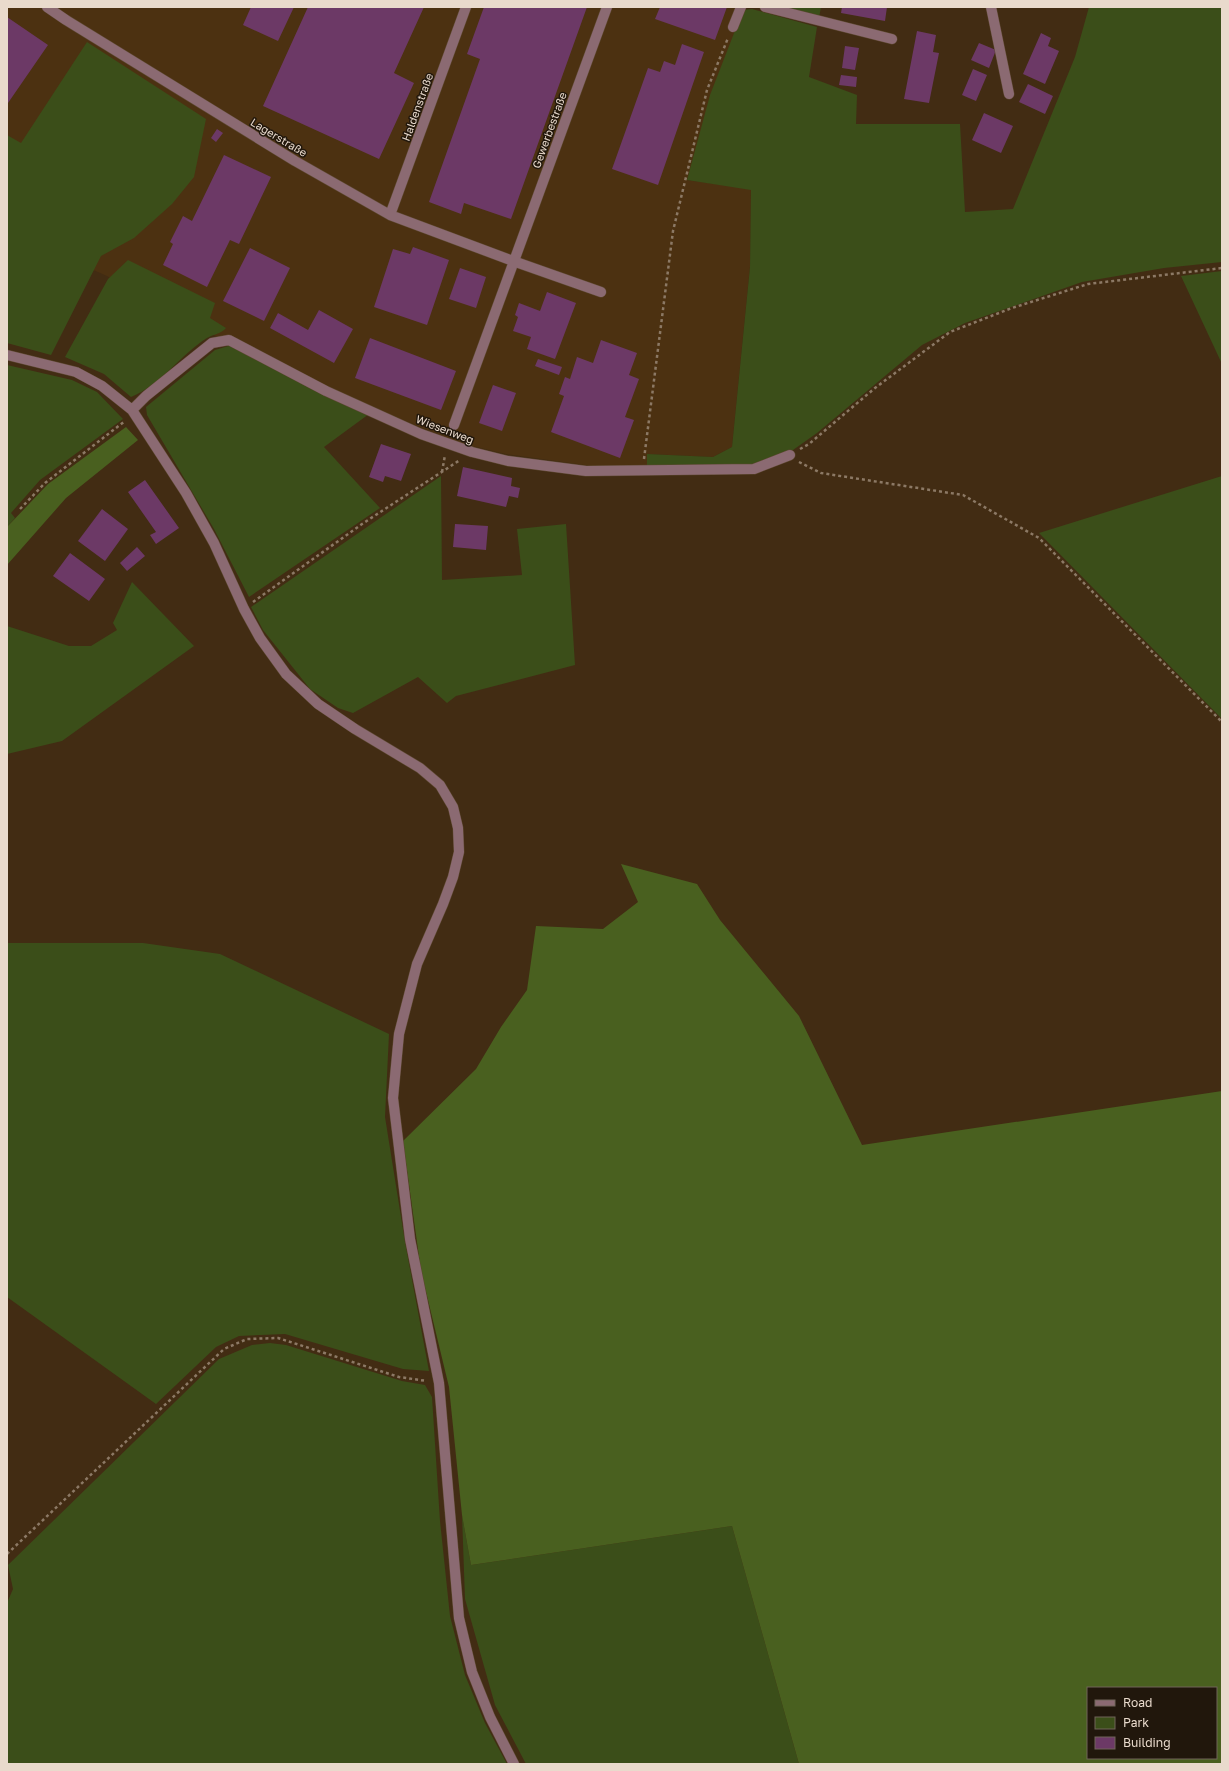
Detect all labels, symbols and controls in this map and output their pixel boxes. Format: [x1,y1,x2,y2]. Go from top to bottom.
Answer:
street label: Haldenstraße [399,71,435,143]
street label: Gewerbestraße [529,90,569,170]
street label: Lagerstraße [248,115,310,159]
street label: Wiesenweg [414,412,476,446]
legend [1087,1687,1217,1759]
text: Road [1123,1695,1152,1710]
text: Park [1123,1715,1149,1730]
text: Building [1123,1735,1171,1750]

